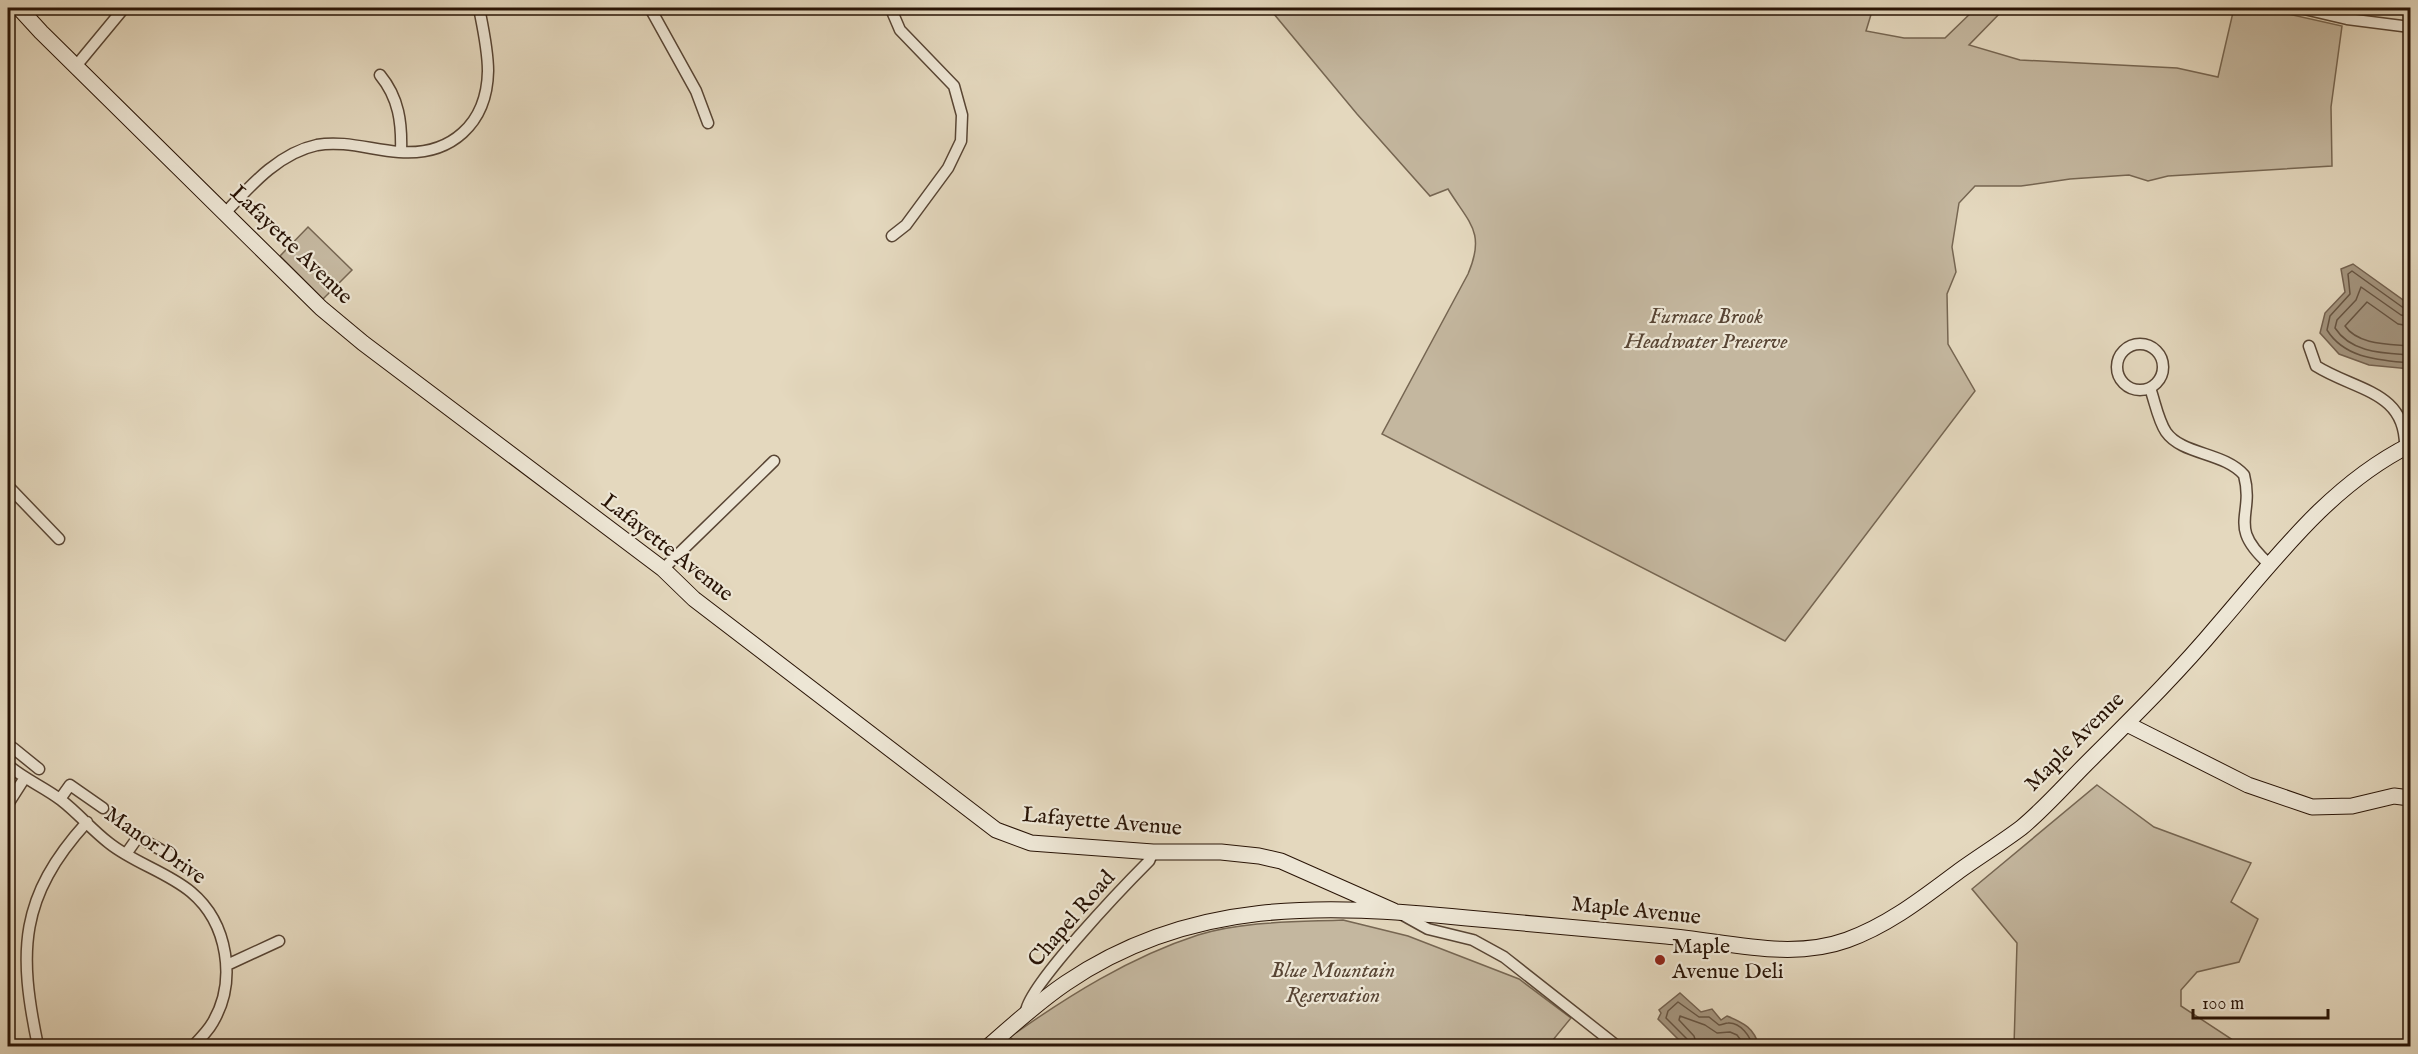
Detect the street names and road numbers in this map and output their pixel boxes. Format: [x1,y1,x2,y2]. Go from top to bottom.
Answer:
street label: Lafayette Avenue [224,179,358,311]
street label: Lafayette Avenue [595,488,739,608]
street label: Maple Avenue [2019,686,2131,798]
street label: Manor Drive [99,801,211,891]
street label: Lafayette Avenue [1021,801,1183,843]
street label: Chapel Road [1022,865,1122,973]
street label: Maple Avenue [1570,890,1702,932]

